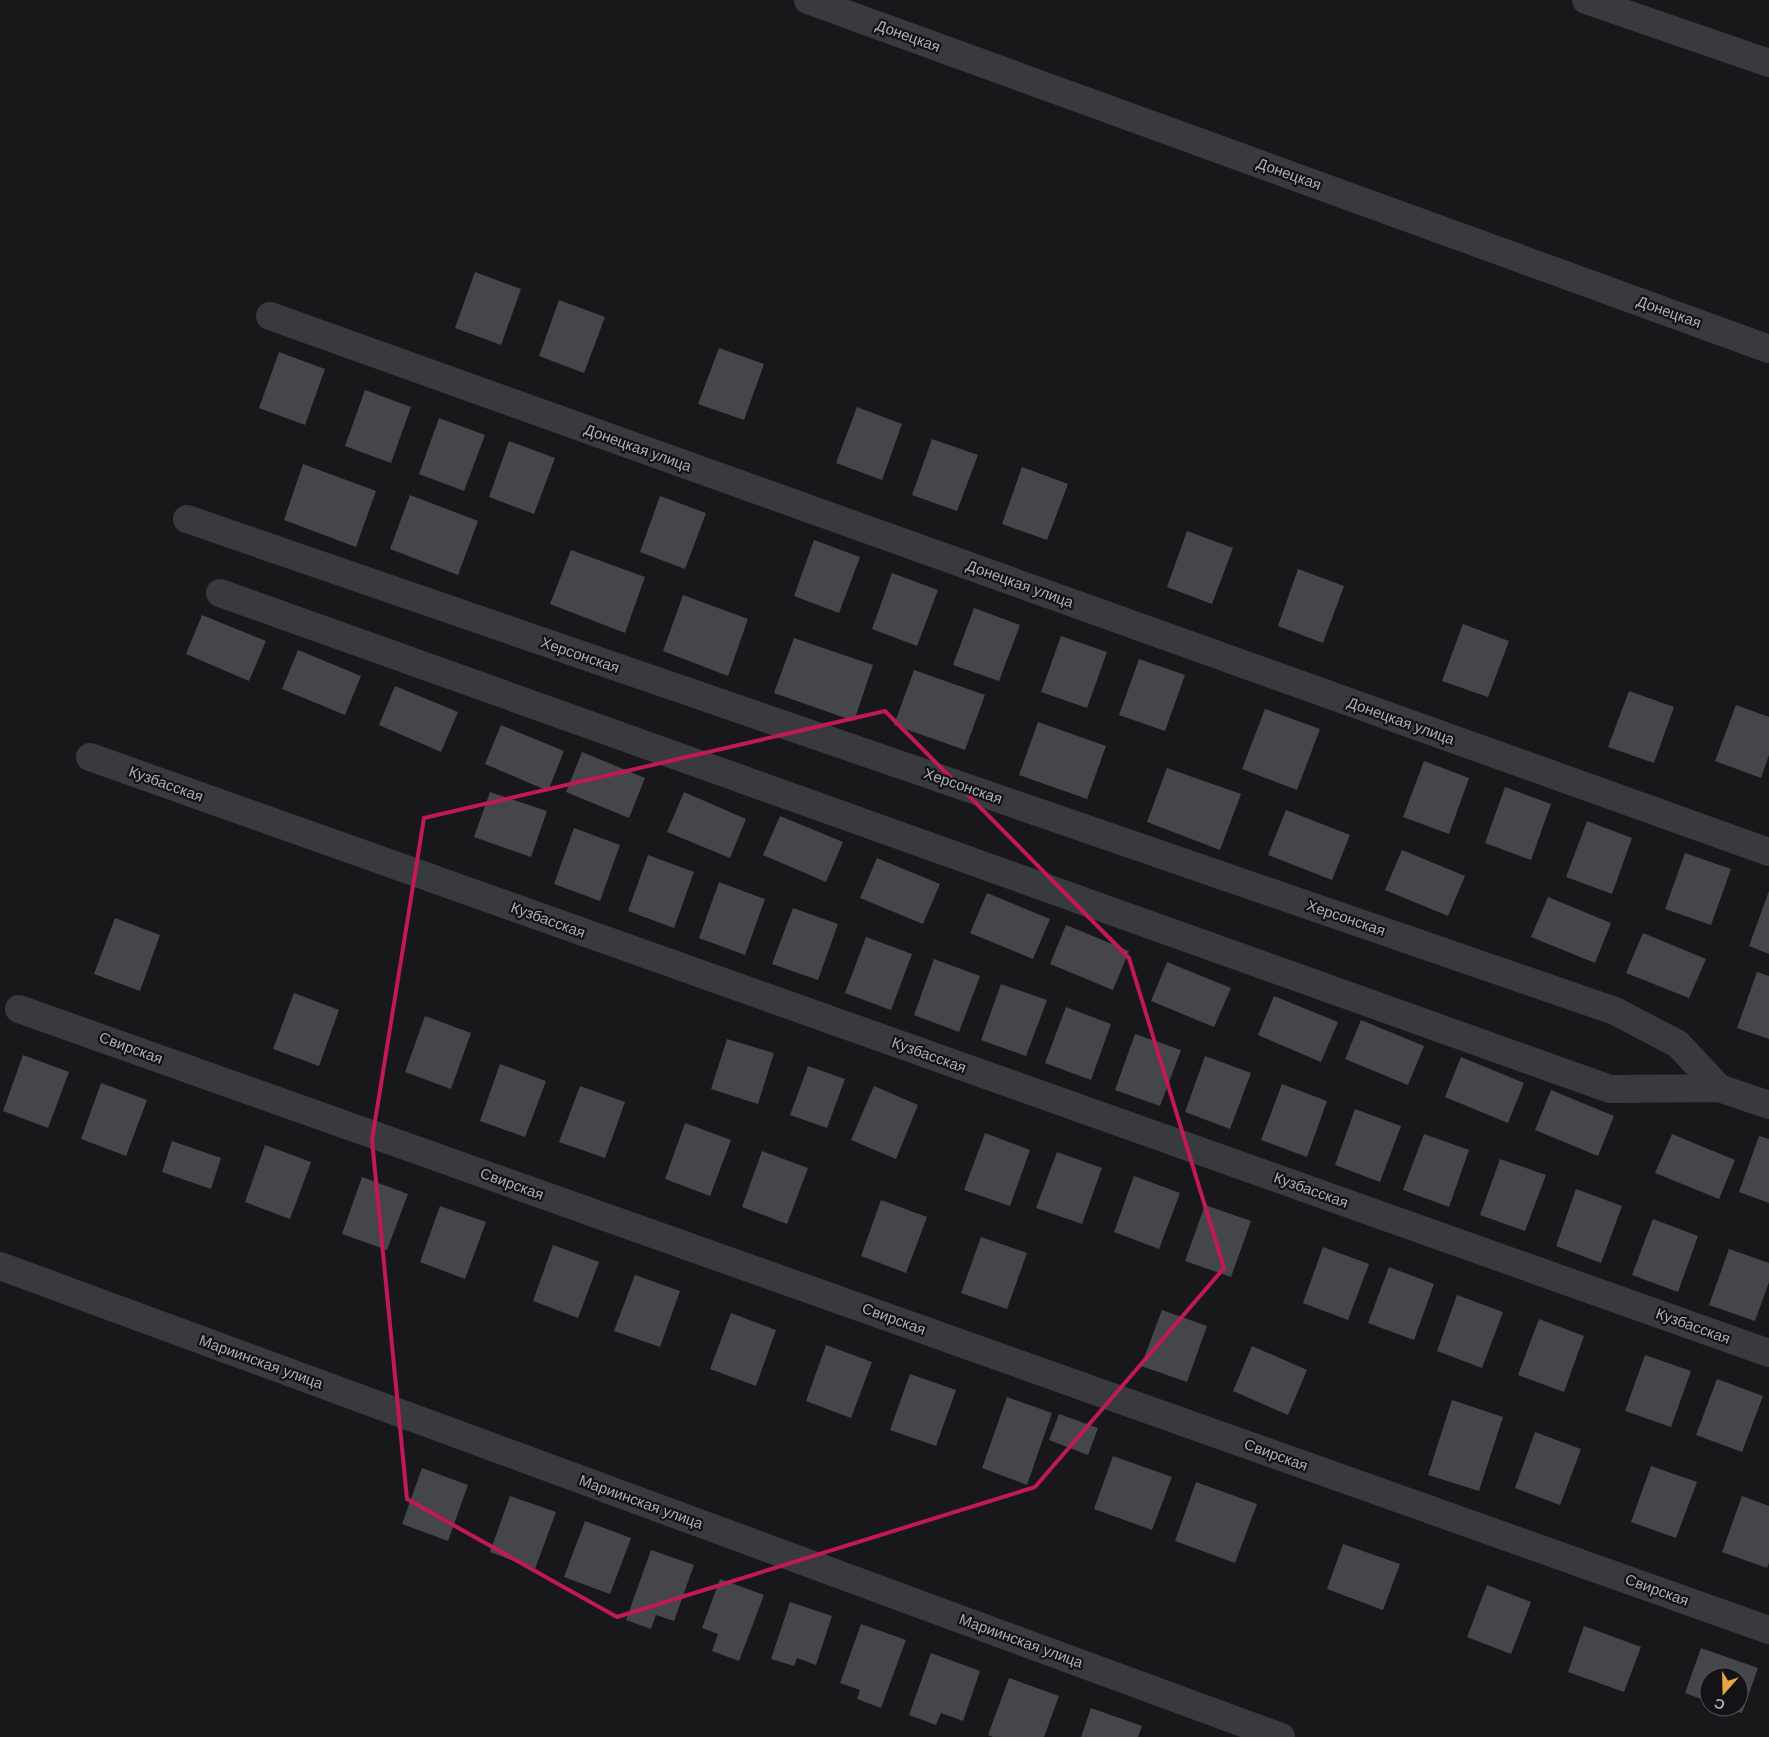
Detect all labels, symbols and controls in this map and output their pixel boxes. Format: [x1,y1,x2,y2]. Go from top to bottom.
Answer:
street label: Донецкая [874,16,943,55]
street label: Донецкая [1255,154,1324,193]
street label: Донецкая [1635,292,1704,331]
street label: Донецкая улица [582,420,695,475]
street label: Донецкая улица [964,556,1077,611]
street label: Херсонская [539,633,622,676]
street label: Донецкая улица [1345,693,1458,748]
street label: Кузбасская [127,762,206,805]
street label: Херсонская [922,764,1005,807]
street label: Херсонская [1305,896,1388,939]
street label: Кузбасская [509,898,588,941]
street label: Свирская [97,1028,165,1067]
street label: Кузбасская [890,1033,969,1076]
street label: Свирская [478,1164,546,1203]
street label: Кузбасская [1272,1168,1351,1211]
street label: Свирская [860,1299,928,1338]
street label: Кузбасская [1654,1304,1733,1347]
street label: Мариинская улица [197,1331,326,1392]
street label: Свирская [1242,1435,1310,1474]
street label: Мариинская улица [577,1471,706,1532]
street label: Свирская [1623,1570,1691,1609]
street label: Мариинская улица [957,1610,1086,1671]
north arrow [1699,1667,1749,1717]
text: С [1712,1695,1727,1713]

